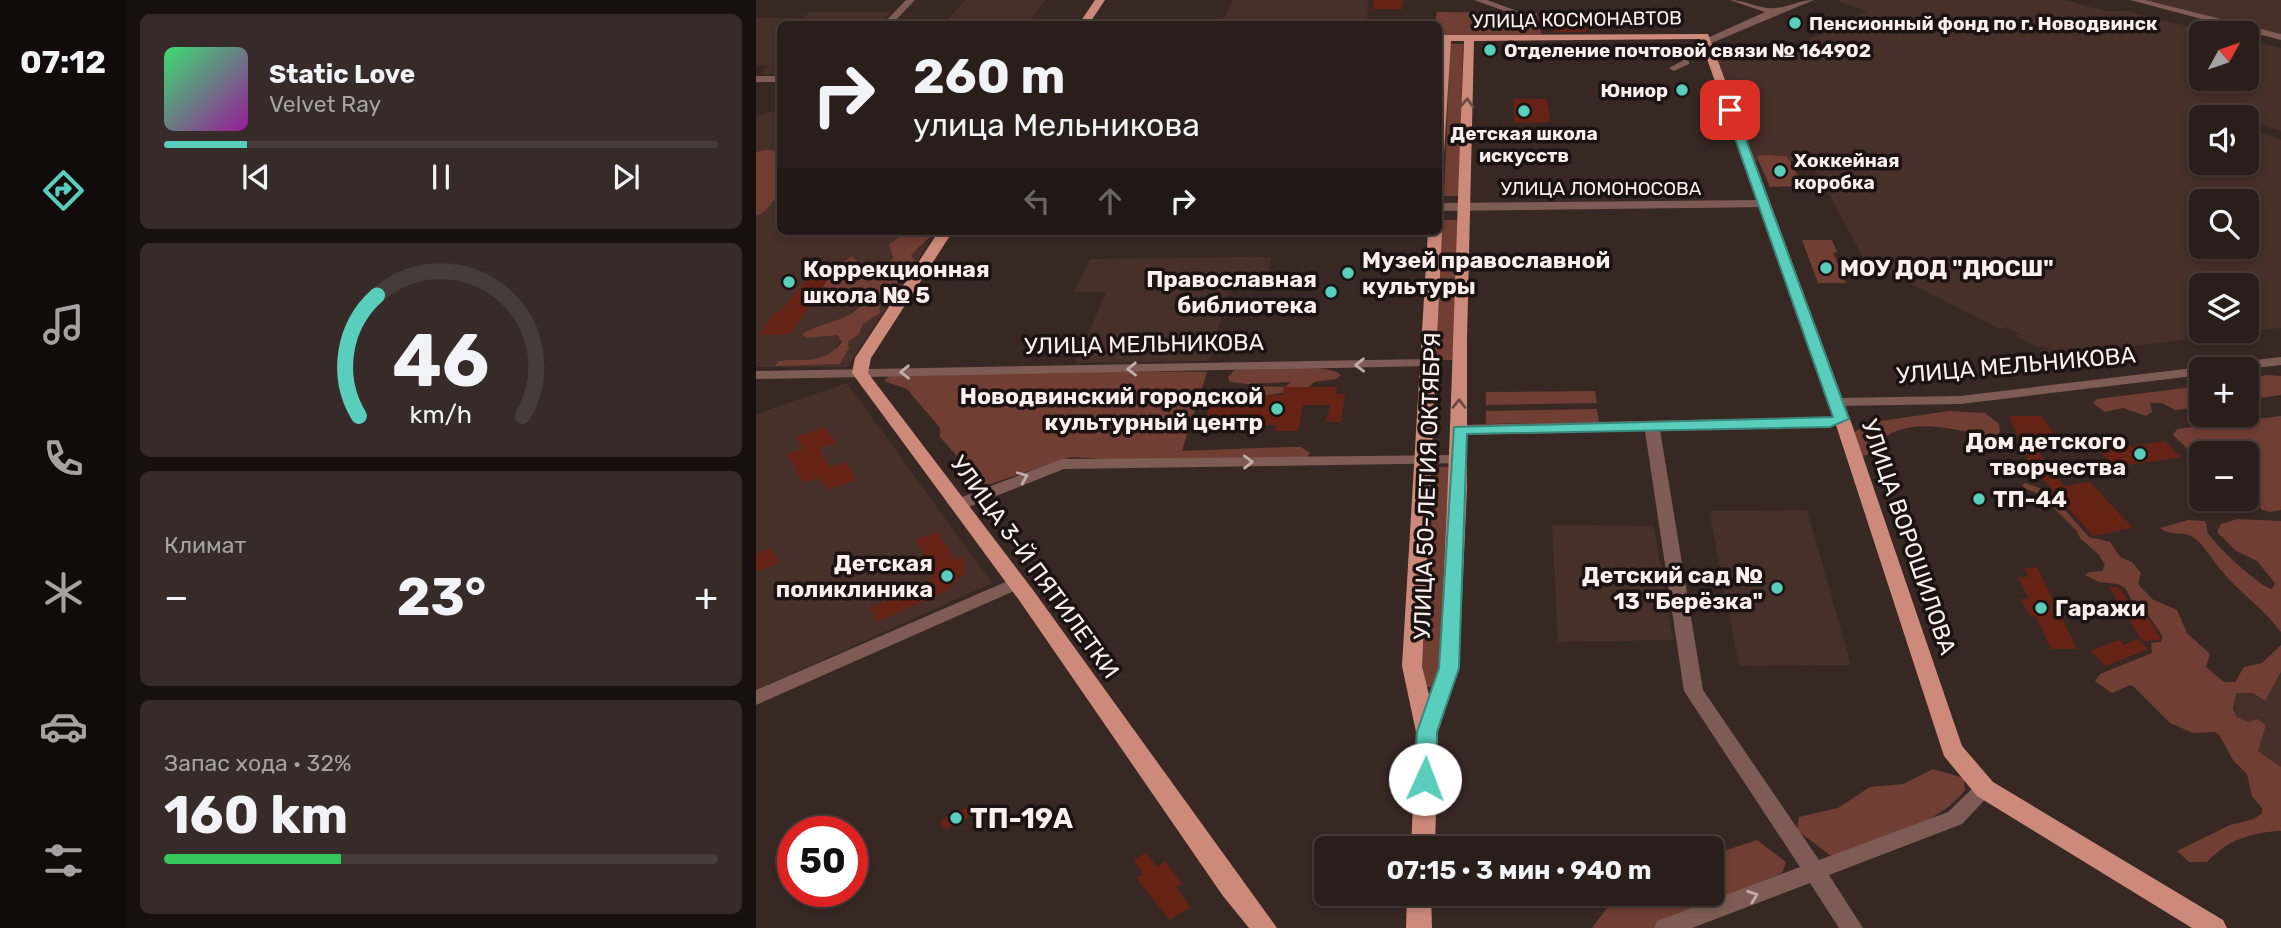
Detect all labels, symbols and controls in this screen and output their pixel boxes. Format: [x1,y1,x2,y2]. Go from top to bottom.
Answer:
street label: УЛИЦА КОСМОНАВТОВ [1472,6,1682,33]
place label: Пенсионный фонд по г. Новодвинск [1809,12,2158,35]
marker: Пенсионный фонд по г. Новодвинск [1787,15,1803,31]
north arrow [2189,21,2259,91]
map controls [2189,21,2259,511]
place label: Отделение почтовой связи № 164902 [1504,39,1871,62]
marker: Отделение почтовой связи № 164902 [1482,42,1498,58]
text: 07:12 [20,43,106,81]
text: 260 m [913,47,1065,105]
icon: right [798,49,889,140]
text: Static Love [269,59,415,90]
place label: Юниор [1600,79,1668,102]
pin [1700,80,1760,140]
marker: Юниор [1674,82,1690,98]
text: Velvet Ray [269,90,381,118]
icon: arrive [1711,91,1749,129]
one-way arrow [1460,98,1475,109]
marker: Детская школа искусств [1516,103,1532,119]
button: sound [2189,105,2259,175]
text: улица Мельникова [913,106,1200,144]
place label: Детская школа искусств [1450,122,1598,167]
place label: Хоккейная коробка [1794,149,1900,194]
icon: previous [237,158,275,196]
icon: pause [422,158,460,196]
icon: next [607,158,645,196]
marker: Хоккейная коробка [1772,163,1788,179]
icon: directions [39,166,88,215]
street label: УЛИЦА ЛОМОНОСОВА [1501,177,1702,200]
icon: left [1018,182,1056,220]
icon: ahead [1091,182,1129,220]
icon: right [1164,182,1202,220]
button: search [2189,189,2259,259]
place label: Музей православной культуры [1362,246,1610,300]
place label: МОУ ДОД "ДЮСШ" [1840,254,2054,282]
place label: Коррекционная школа № 5 [803,255,990,309]
marker: МОУ ДОД "ДЮСШ" [1818,260,1834,276]
place label: Православная библиотека [1146,265,1317,319]
marker: Музей православной культуры [1340,265,1356,281]
button: layers [2189,273,2259,343]
marker: Коррекционная школа № 5 [781,274,797,290]
marker: Православная библиотека [1323,284,1339,300]
icon: music [39,300,88,349]
text: 46 [392,318,490,404]
street label: УЛИЦА МЕЛЬНИКОВА [1024,328,1264,360]
street label: УЛИЦА 50-ЛЕТИЯ ОКТЯБРЯ [1408,332,1446,640]
street label: УЛИЦА МЕЛЬНИКОВА [1895,341,2137,389]
one-way arrow [1354,357,1365,372]
button: + [2189,357,2259,427]
one-way arrow [1126,361,1137,376]
one-way arrow [899,365,910,380]
place label: Новодвинский городской культурный центр [960,382,1263,436]
one-way arrow [1451,398,1467,409]
text: km/h [410,400,472,429]
marker: Новодвинский городской культурный центр [1269,401,1285,417]
street label: УЛИЦА ВОРОШИЛОВА [1856,416,1962,658]
place label: Дом детского творчества [1966,427,2126,481]
icon: phone [39,434,88,483]
button: − [2189,441,2259,511]
marker: Дом детского творчества [2132,446,2148,462]
street label: УЛИЦА 3-Й ПЯТИЛЕТКИ [945,450,1125,684]
one-way arrow [1242,454,1253,469]
one-way arrow [1016,472,1028,486]
place label: ТП-44 [1993,485,2067,513]
marker: ТП-44 [1971,491,1987,507]
text: Климат [164,531,246,559]
place label: Детская поликлиника [776,549,933,603]
place label: Детский сад № 13 "Берёзка" [1582,561,1763,615]
text: 23° [397,566,486,628]
icon: climate [39,568,88,617]
marker: Детская поликлиника [939,568,955,584]
text: − [164,574,189,620]
text: + [694,574,718,620]
marker: Детский сад № 13 "Берёзка" [1769,580,1785,596]
place label: Гаражи [2055,594,2145,622]
marker: Гаражи [2033,600,2049,616]
icon: car [39,702,88,751]
position arrow [1388,742,1462,816]
text: Запас хода · 32% [164,749,351,777]
text: 160 km [164,784,348,846]
place label: ТП-19А [970,802,1073,835]
marker: ТП-19А [948,810,964,826]
speed limit sign: 50 [777,816,868,907]
icon: filters [39,836,88,885]
text: 07:15 · 3 мин · 940 m [1386,855,1652,886]
one-way arrow [1746,891,1758,905]

